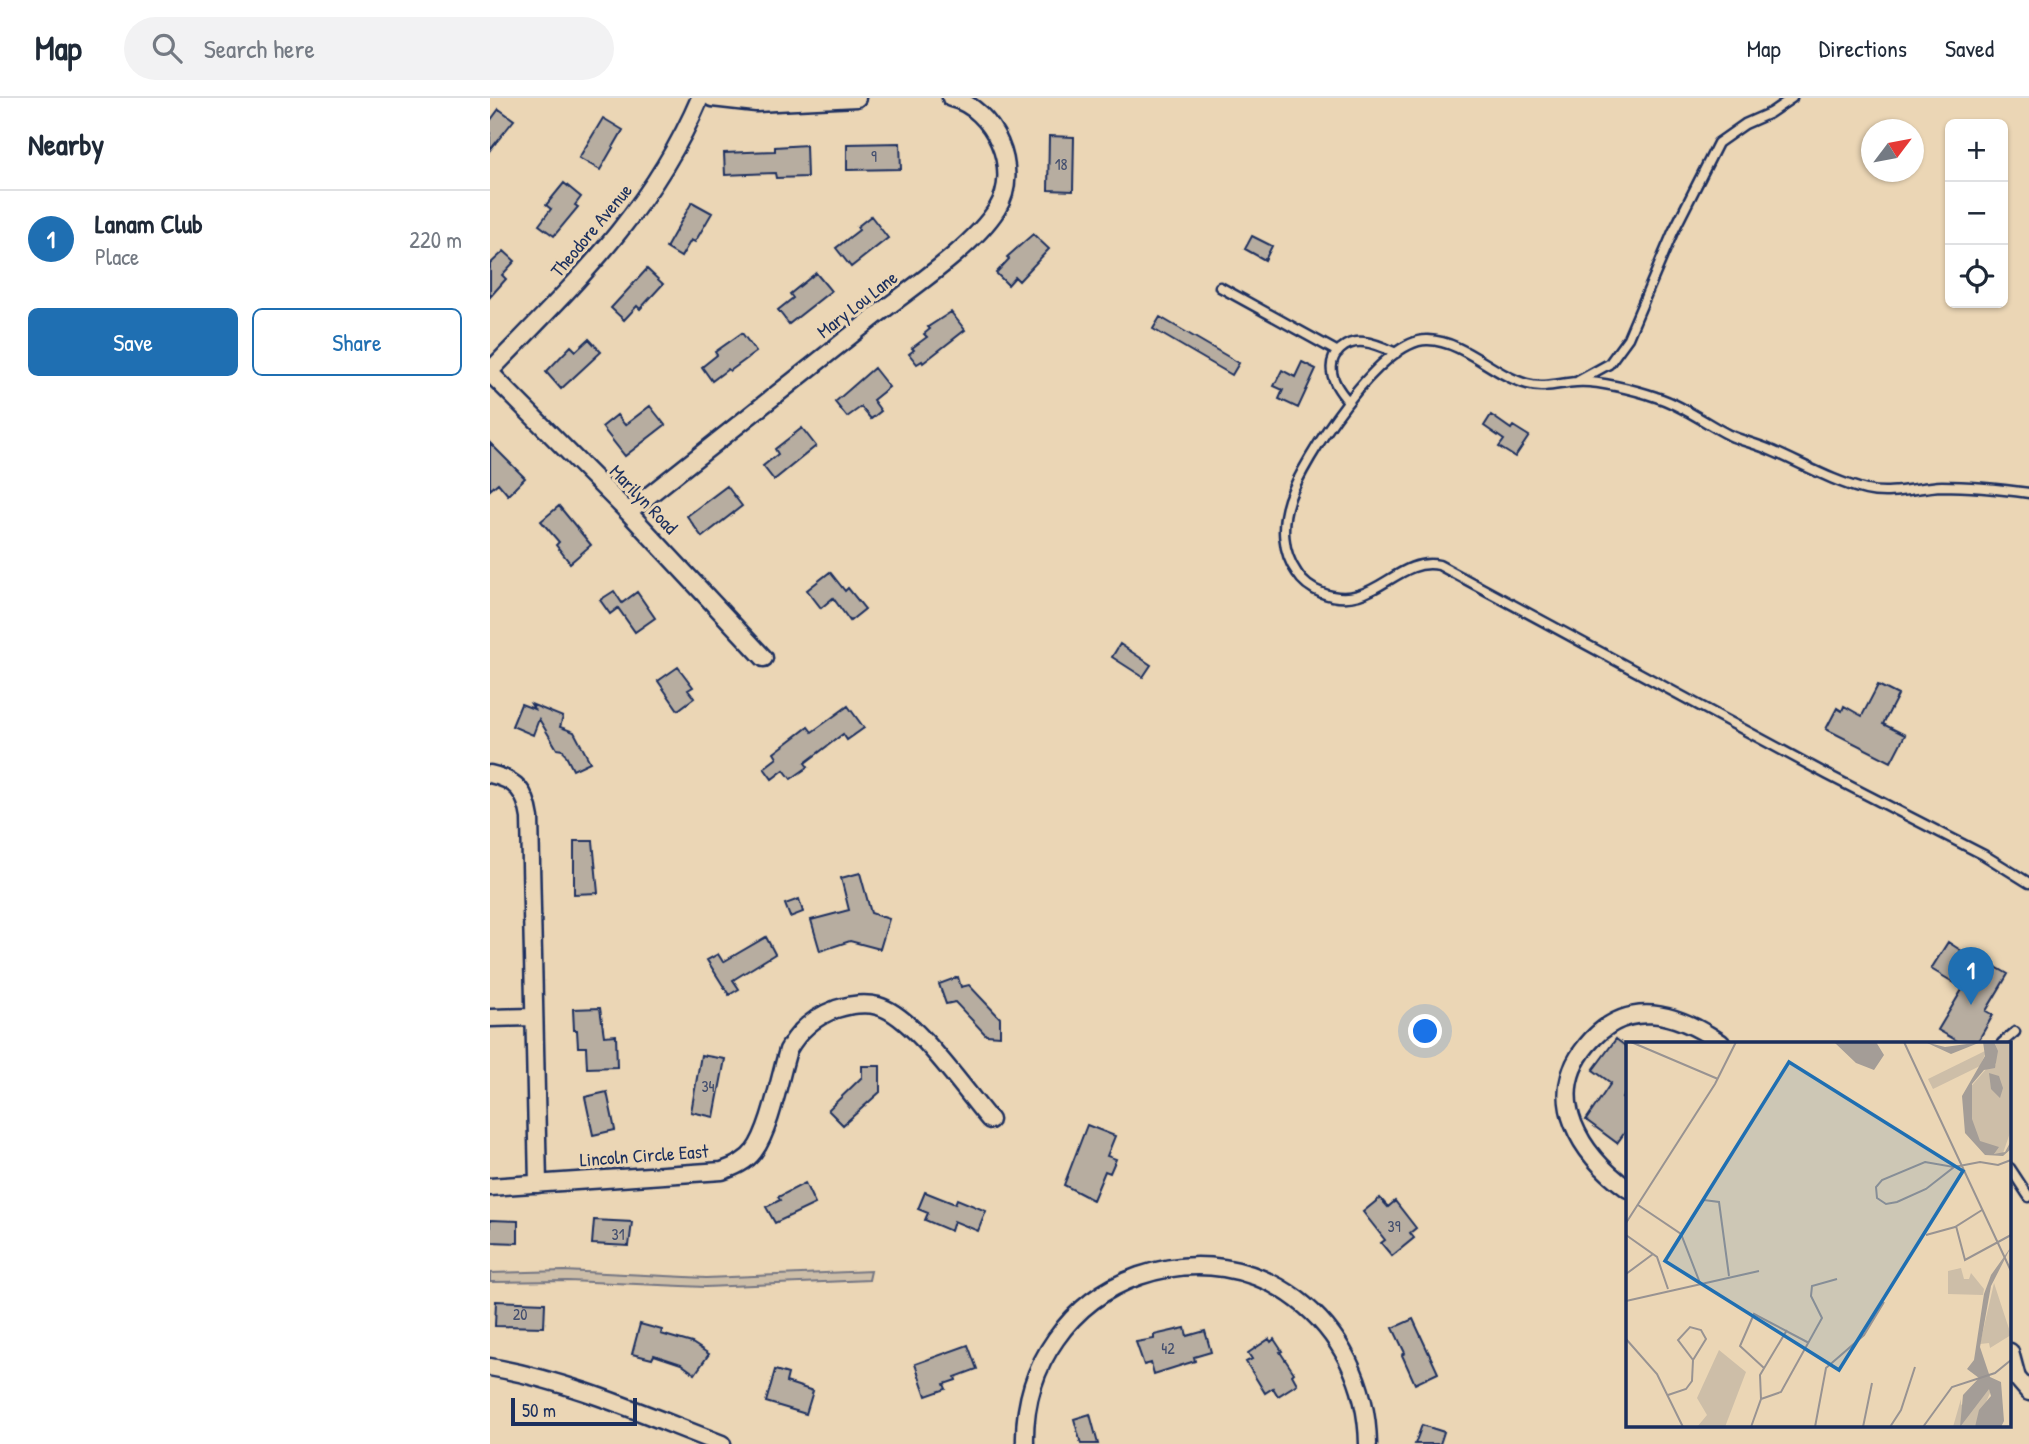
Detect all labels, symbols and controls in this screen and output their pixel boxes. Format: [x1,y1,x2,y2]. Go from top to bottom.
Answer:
search box [124,17,614,80]
text: Map [35,26,82,70]
icon: search [148,29,186,67]
text: Search here [204,31,315,66]
text: Map [1747,32,1781,64]
text: Directions [1819,32,1907,64]
text: Saved [1945,32,1994,64]
north arrow [1861,119,1924,182]
map controls [1945,119,2008,308]
button: + [1945,119,2008,182]
text: Nearby [28,124,104,164]
house number: 9 [871,145,877,167]
house number: 18 [1055,153,1067,175]
street label: Theodore Avenue [544,177,638,282]
button: − [1945,182,2008,245]
text: Lanam Club [95,206,203,241]
text: 1 [47,224,55,255]
text: 220 m [409,224,462,255]
text: Place [95,241,139,272]
button: locate [1945,245,2008,308]
street label: Mary Lou Lane [811,264,903,344]
button: Save [28,308,238,376]
button: Share [252,308,462,376]
street label: Marilyn Road [604,458,684,540]
pin: 1 [1948,947,1994,1005]
your location [1408,1014,1442,1048]
inset map [1626,1042,2011,1426]
house number: 34 [701,1075,715,1097]
street label: Lincoln Circle East [579,1138,710,1172]
house number: 39 [1387,1215,1401,1237]
house number: 31 [612,1223,625,1245]
house number: 20 [513,1303,527,1325]
house number: 42 [1161,1337,1175,1359]
scale bar [511,1395,637,1427]
text: 50 m [522,1397,556,1423]

